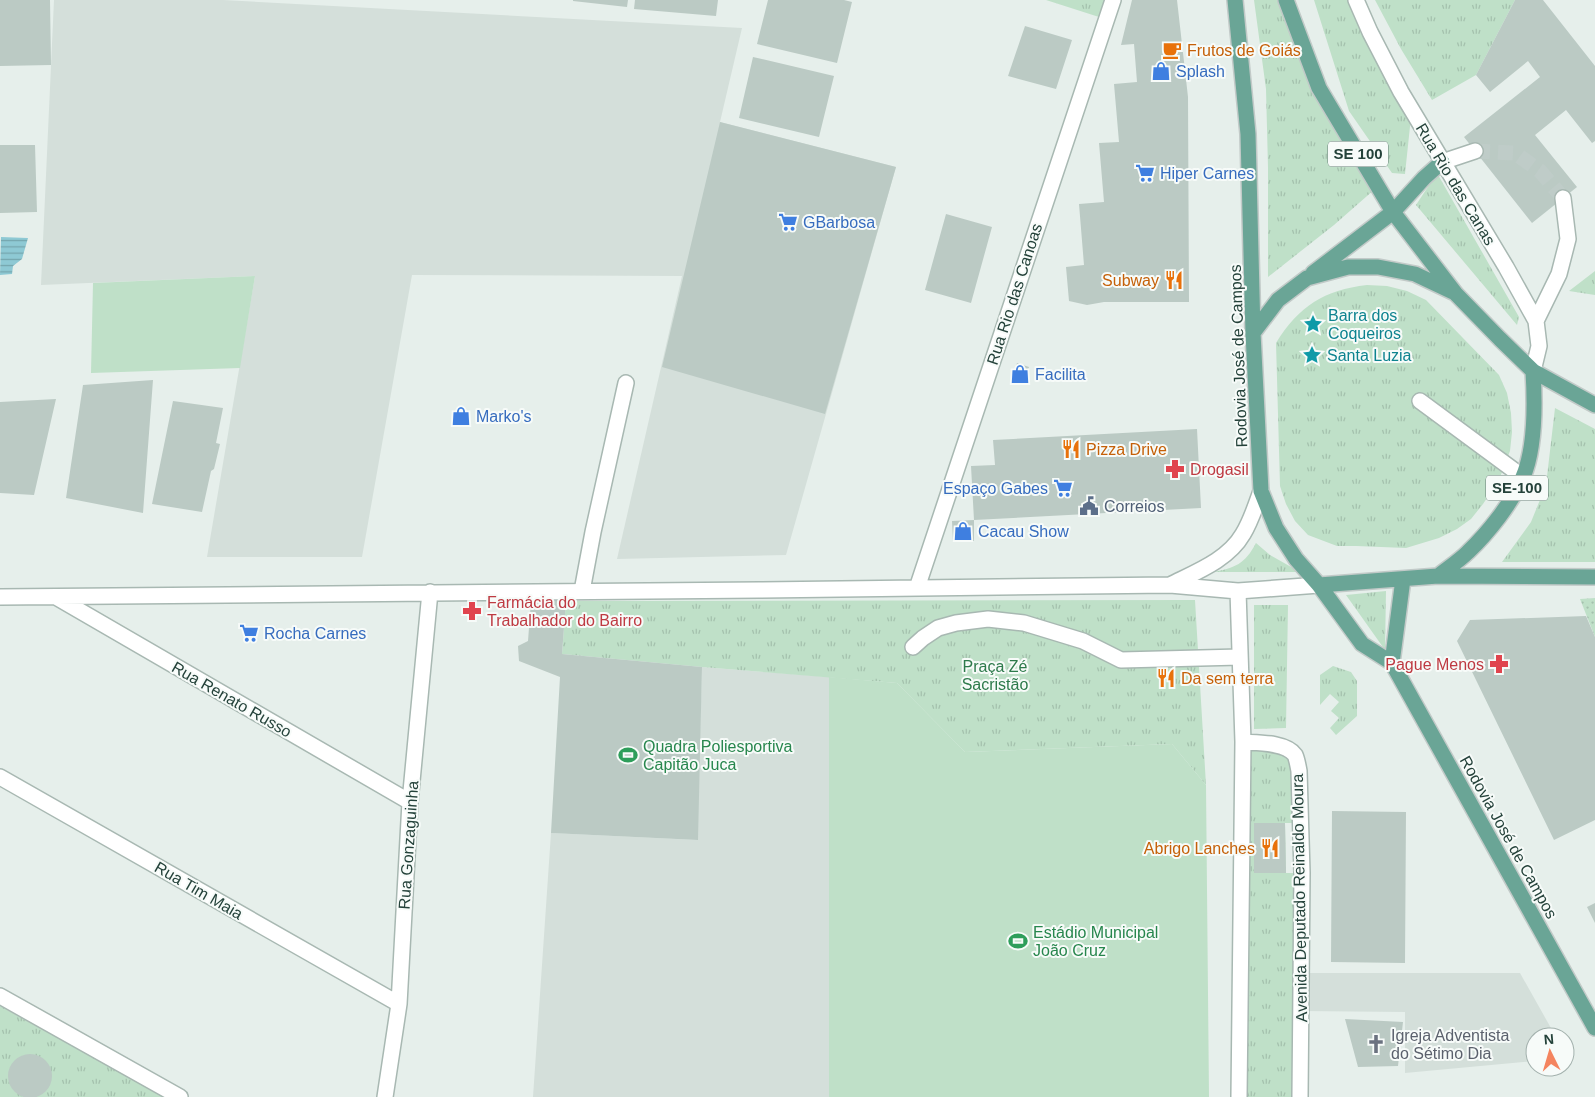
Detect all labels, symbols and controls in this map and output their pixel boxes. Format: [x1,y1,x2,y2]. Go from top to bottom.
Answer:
cafe icon: Frutos de Goiás [1161,39,1183,61]
place label: Frutos de Goiás [1187,42,1301,59]
shop icon: Splash [1150,60,1172,82]
place label: Splash [1176,63,1225,80]
street label: Rua Rio das Canas [1413,120,1499,248]
road number: SE 100 [1328,142,1388,166]
supermarket icon: Hiper Carnes [1134,162,1156,184]
place label: Hiper Carnes [1160,165,1254,182]
supermarket icon: GBarbosa [777,211,799,233]
place label: GBarbosa [803,214,875,231]
street label: Rua Rio das Canoas [984,221,1045,367]
street label: Rodovia José de Campos [1227,264,1250,448]
restaurant icon: Subway [1163,269,1185,291]
place label: Subway [1102,272,1159,289]
place label: Barra dos Coqueiros [1328,307,1401,342]
place icon: Barra dos Coqueiros [1302,313,1324,335]
place icon: Santa Luzia [1301,344,1323,366]
place label: Santa Luzia [1327,347,1412,364]
shop icon: Facilita [1009,363,1031,385]
place label: Facilita [1035,366,1086,383]
shop icon: Marko's [450,405,472,427]
place label: Marko's [476,408,532,425]
restaurant icon: Pizza Drive [1060,438,1082,460]
place label: Pizza Drive [1086,441,1167,458]
pharmacy icon: Drogasil [1164,458,1186,480]
place label: Drogasil [1190,461,1249,478]
road number: SE-100 [1486,476,1548,500]
supermarket icon: Espaço Gabes [1052,477,1074,499]
place label: Espaço Gabes [943,480,1048,497]
public building icon: Correios [1078,495,1100,517]
place label: Correios [1104,498,1164,515]
shop icon: Cacau Show [952,520,974,542]
place label: Cacau Show [978,523,1069,540]
place label: Farmácia do Trabalhador do Bairro [487,594,642,629]
pharmacy icon: Farmácia do Trabalhador do Bairro [461,600,483,622]
supermarket icon: Rocha Carnes [238,622,260,644]
place label: Rocha Carnes [264,625,366,642]
pharmacy icon: Pague Menos [1488,653,1510,675]
place label: Pague Menos [1385,656,1484,673]
street label: Rua Renato Russo [169,658,295,741]
park label: Praça Zé Sacristão [962,658,1028,693]
restaurant icon: Da sem terra [1155,667,1177,689]
place label: Da sem terra [1181,670,1274,687]
place label: Quadra Poliesportiva Capitão Juca [643,738,793,773]
sports icon: Quadra Poliesportiva Capitão Juca [617,744,639,766]
street label: Rodovia José de Campos [1457,753,1560,921]
street label: Avenida Deputado Reinaldo Moura [1289,773,1310,1023]
street label: Rua Gonzaguinha [396,780,421,910]
restaurant icon: Abrigo Lanches [1259,837,1281,859]
place label: Abrigo Lanches [1144,840,1255,857]
street label: Rua Tim Maia [152,858,246,923]
place label: Estádio Municipal João Cruz [1033,924,1158,959]
sports icon: Estádio Municipal João Cruz [1007,930,1029,952]
place label: Igreja Adventista do Sétimo Dia [1391,1027,1509,1062]
north arrow [1525,1027,1575,1077]
text: N [1543,1031,1555,1047]
church icon: Igreja Adventista do Sétimo Dia [1365,1033,1387,1055]

